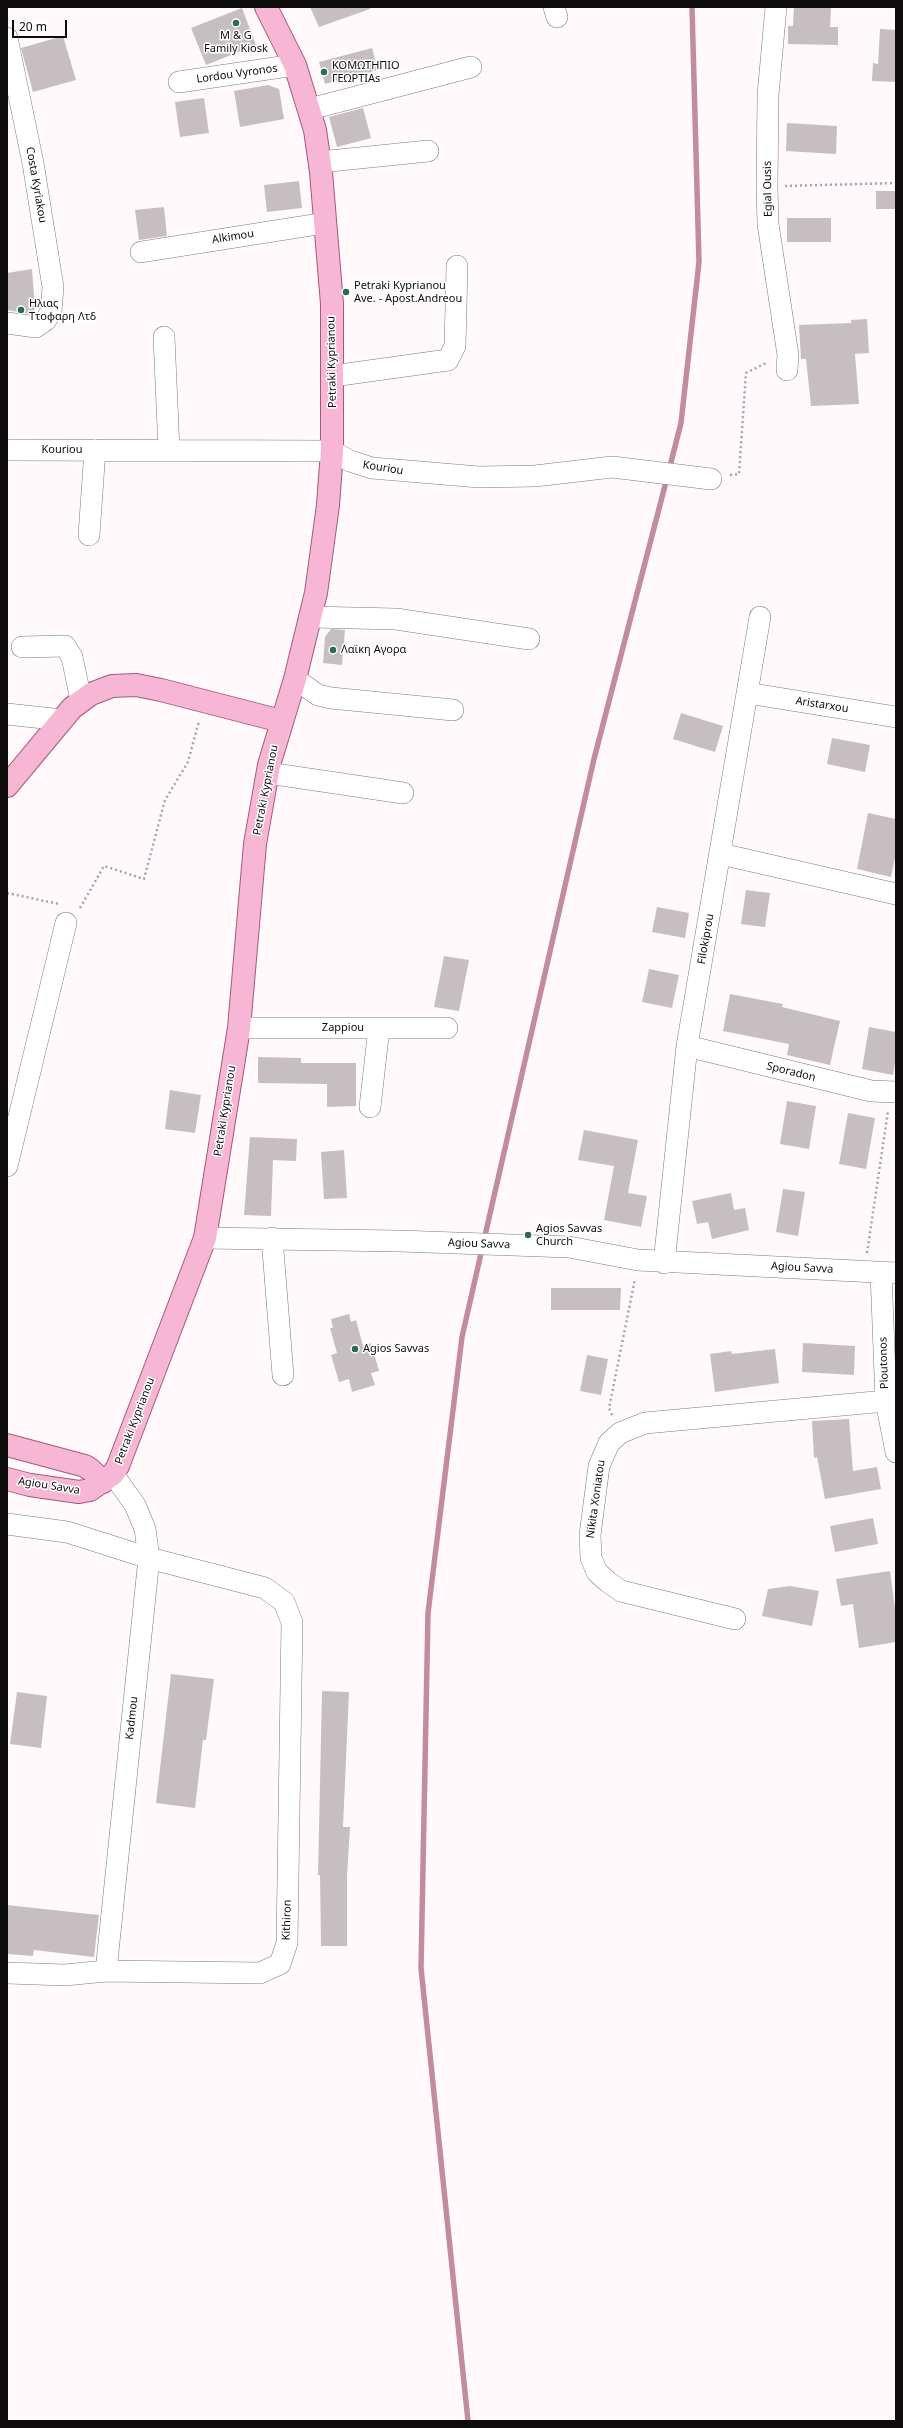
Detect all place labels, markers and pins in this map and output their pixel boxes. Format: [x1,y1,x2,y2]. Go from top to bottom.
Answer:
marker: M & G Family Kiosk [231,18,241,28]
place label: M & G Family Kiosk [204,29,268,55]
place label: ΚΟΜΩΤΗΠΙΟ ΓΕΩΡΤΙΑs [332,59,400,85]
marker: ΚΟΜΩΤΗΠΙΟ ΓΕΩΡΤΙΑs [319,67,329,77]
place label: Petraki Kyprianou Ave. - Apost.Andreou [354,279,462,305]
marker: Petraki Kyprianou Ave. - Apost.Andreou [341,287,351,297]
place label: Ηλιας Ττοφαρη Λτδ [29,297,96,323]
marker: Ηλιας Ττοφαρη Λτδ [16,305,26,315]
place label: Λαϊκη Αγορα [341,643,406,657]
marker: Λαϊκη Αγορα [328,645,338,655]
place label: Agios Savvas Church [536,1222,602,1248]
marker: Agios Savvas Church [523,1230,533,1240]
place label: Agios Savvas [363,1342,429,1356]
marker: Agios Savvas [350,1344,360,1354]

